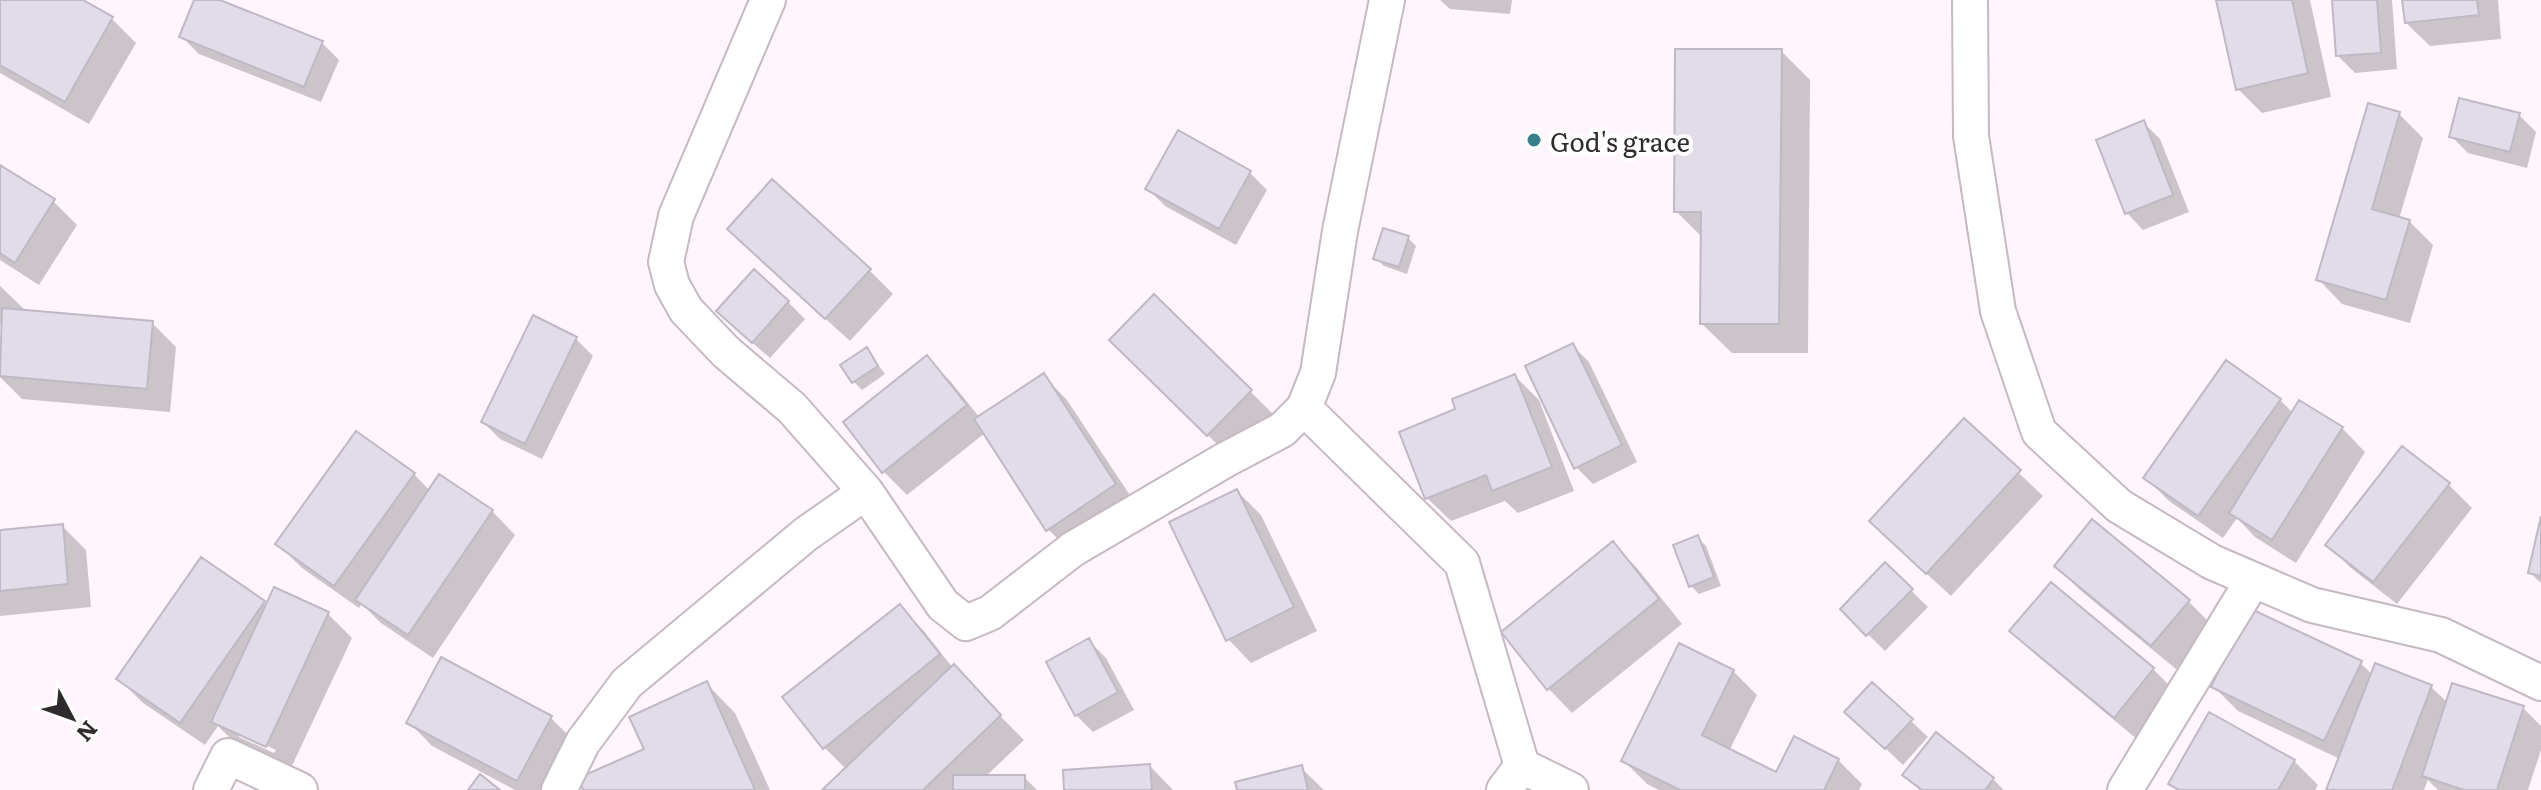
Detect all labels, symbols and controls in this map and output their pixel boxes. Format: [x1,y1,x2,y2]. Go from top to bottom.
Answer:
place label: God's grace [1550,121,1690,160]
marker: God's grace [1525,131,1543,149]
north arrow [32,678,112,758]
text: N [70,714,107,750]

